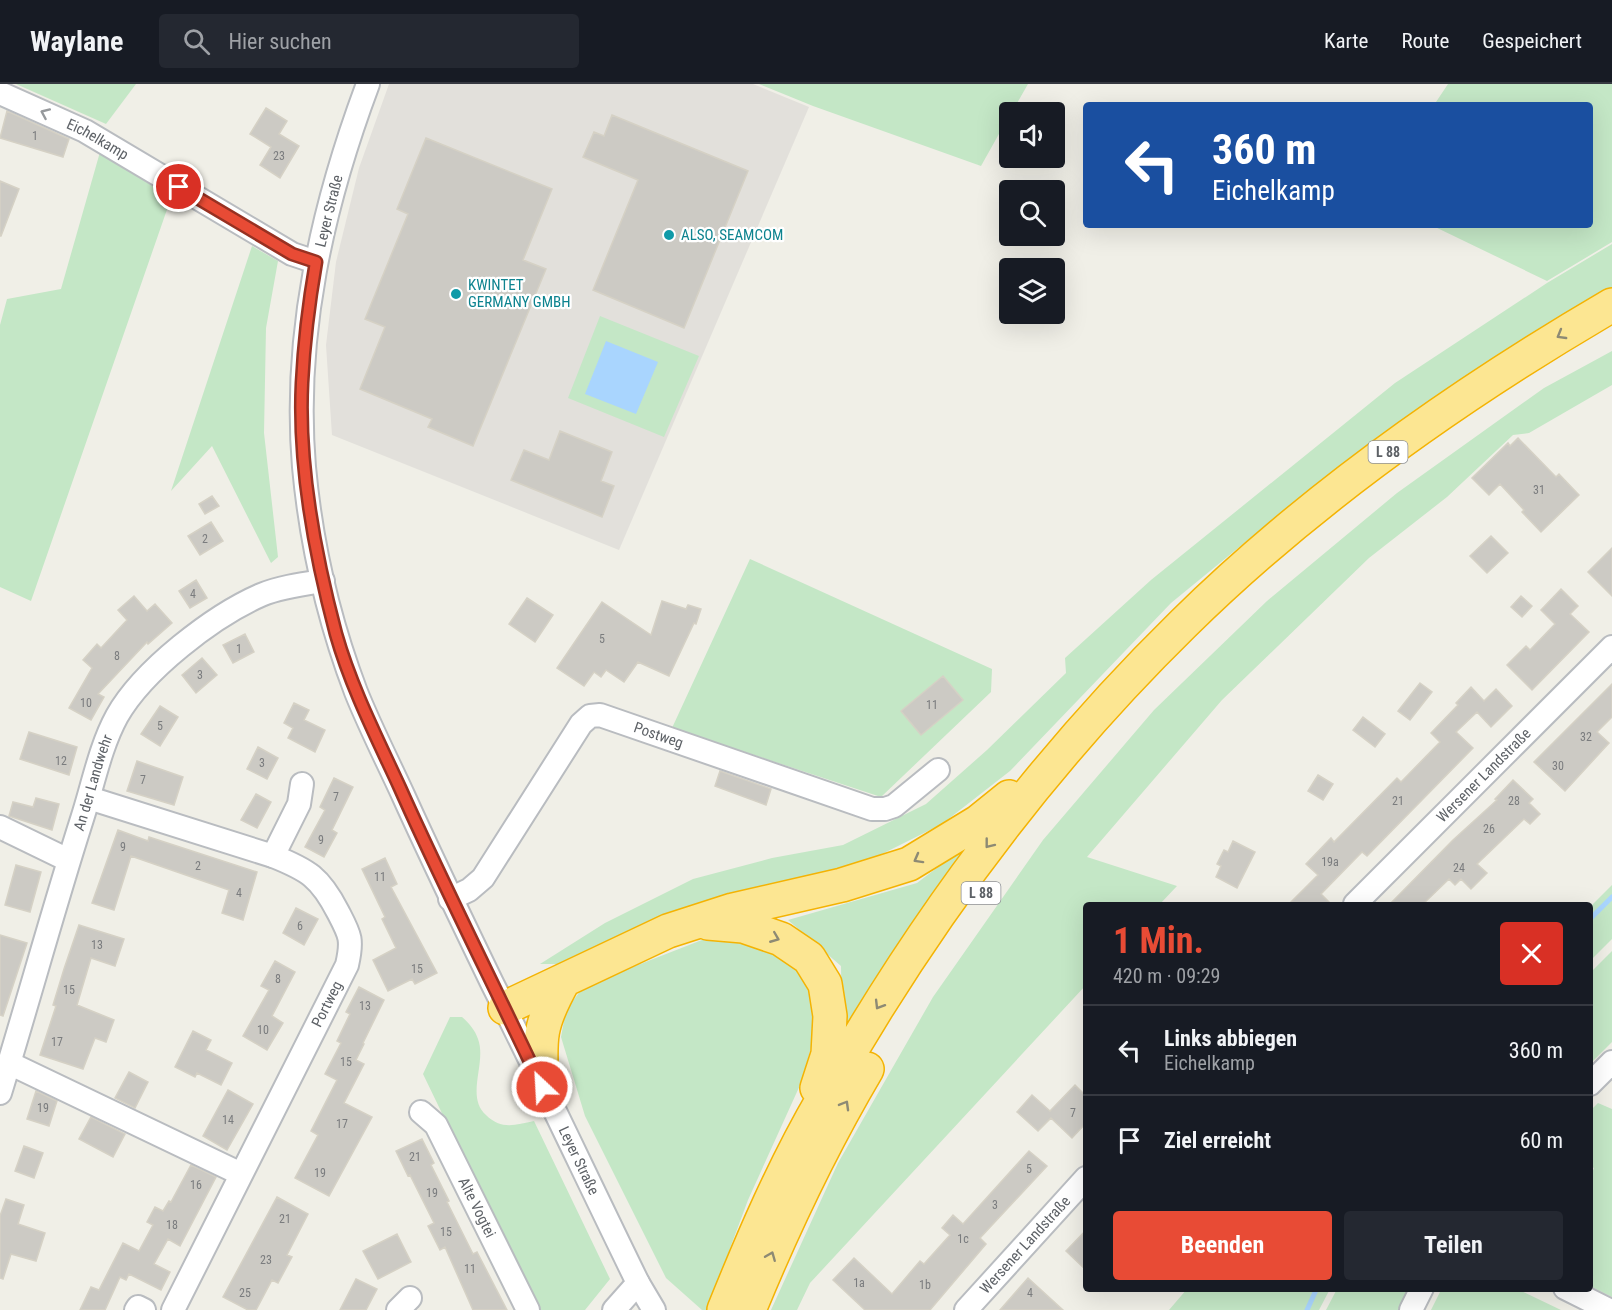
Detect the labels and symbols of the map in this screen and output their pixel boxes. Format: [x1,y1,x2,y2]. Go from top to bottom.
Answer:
one-way arrow [40,108,51,120]
street label: Eichelkamp [64,115,132,164]
house number: 1 [32,129,38,143]
house number: 23 [273,149,285,163]
pin [153,161,204,212]
street label: Leyer Straße [311,173,347,249]
place label: ALSO, SEAMCOM [681,226,783,244]
marker: ALSO, SEAMCOM [662,228,676,242]
place label: KWINTET GERMANY GMBH [468,276,570,311]
marker: KWINTET GERMANY GMBH [449,287,463,301]
one-way arrow [1557,327,1568,339]
road number: L 88 [1368,441,1408,463]
house number: 31 [1533,483,1545,497]
house number: 2 [202,532,208,546]
house number: 4 [190,587,196,601]
house number: 5 [599,632,605,646]
house number: 1 [236,642,242,656]
house number: 8 [114,649,120,663]
house number: 3 [197,668,203,682]
house number: 10 [80,696,92,710]
house number: 11 [926,698,938,712]
street label: Postweg [631,718,686,752]
house number: 5 [157,719,163,733]
street label: Wersener Landstraße [1433,724,1535,826]
house number: 32 [1580,730,1592,744]
street label: An der Landwehr [70,731,116,833]
house number: 12 [55,754,67,768]
house number: 3 [259,756,265,770]
house number: 30 [1552,759,1564,773]
house number: 7 [140,773,146,787]
house number: 7 [333,790,339,804]
house number: 21 [1392,794,1404,808]
house number: 28 [1508,794,1520,808]
house number: 26 [1483,822,1495,836]
house number: 9 [318,833,324,847]
one-way arrow [985,837,996,848]
house number: 9 [120,840,126,854]
one-way arrow [914,852,924,863]
house number: 19a [1321,855,1339,869]
house number: 2 [195,859,201,873]
house number: 24 [1453,861,1465,875]
house number: 11 [374,870,386,884]
road number: L 88 [962,882,1000,904]
house number: 4 [236,886,242,900]
house number: 6 [297,919,303,933]
one-way arrow [769,931,780,943]
house number: 13 [91,938,103,952]
house number: 15 [411,962,423,976]
house number: 8 [275,972,281,986]
street label: Portweg [308,978,346,1030]
house number: 15 [63,983,75,997]
house number: 13 [359,999,371,1013]
one-way arrow [875,999,887,1009]
house number: 10 [257,1023,269,1037]
house number: 17 [51,1035,63,1049]
house number: 15 [340,1055,352,1069]
position arrow [510,1055,574,1119]
house number: 19 [37,1101,49,1115]
one-way arrow [838,1101,850,1111]
house number: 7 [1070,1106,1076,1120]
house number: 14 [222,1113,234,1127]
house number: 17 [336,1117,348,1131]
street label: Leyer Straße [555,1123,603,1198]
house number: 21 [409,1150,421,1164]
house number: 5 [1026,1162,1032,1176]
house number: 19 [314,1166,326,1180]
street label: Alte Vogtei [455,1174,500,1241]
house number: 16 [190,1178,202,1192]
house number: 19 [426,1186,438,1200]
street label: Wersener Landstraße [976,1192,1074,1297]
house number: 3 [992,1198,998,1212]
house number: 21 [279,1212,291,1226]
house number: 18 [166,1218,178,1232]
house number: 15 [440,1225,452,1239]
house number: 1c [957,1232,969,1246]
one-way arrow [764,1251,776,1262]
house number: 23 [260,1253,272,1267]
house number: 11 [464,1262,476,1276]
house number: 1a [853,1276,865,1290]
house number: 1b [919,1278,931,1292]
house number: 25 [239,1286,251,1300]
house number: 4 [1027,1286,1033,1300]

